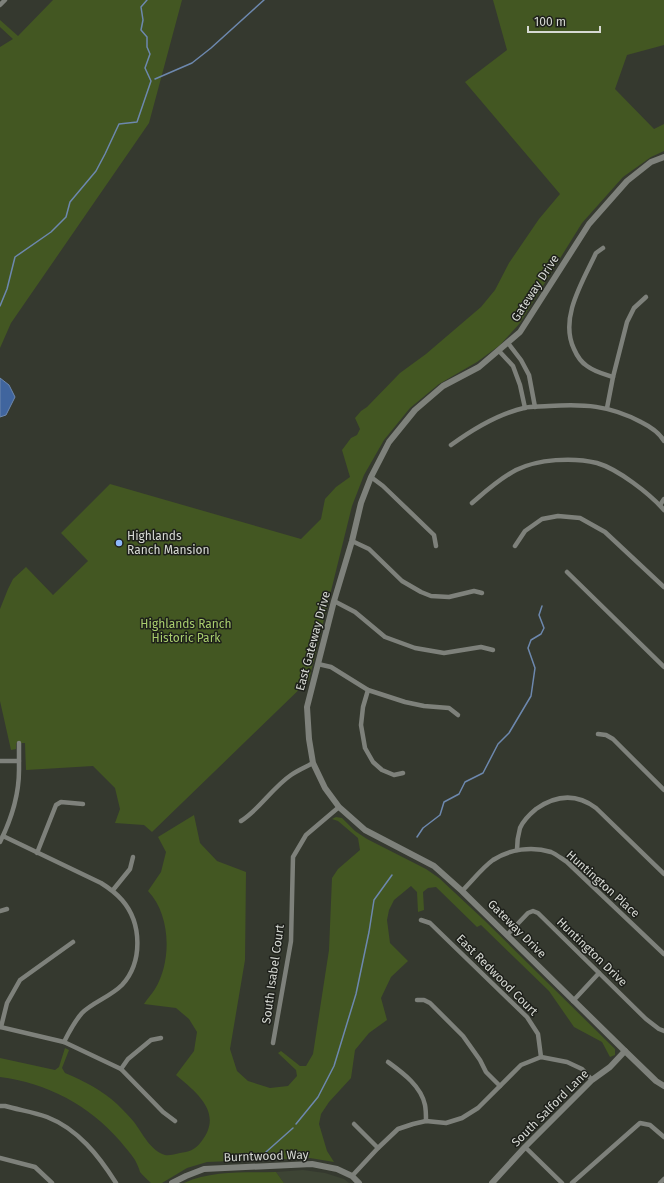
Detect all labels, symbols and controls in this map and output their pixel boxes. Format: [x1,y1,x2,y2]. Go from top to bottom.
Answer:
scale bar [528,8,600,34]
text: 100 m [534,15,566,29]
street label: Gateway Drive [508,252,562,324]
place label: Highlands Ranch Mansion [127,529,210,557]
marker: Highlands Ranch Mansion [114,538,124,548]
street label: East Gateway Drive [293,590,333,692]
park label: Highlands Ranch Historic Park [140,617,232,645]
street label: Huntington Place [564,848,642,920]
street label: Gateway Drive [485,897,549,961]
street label: Huntington Drive [554,915,630,989]
street label: South Isabel Court [259,923,287,1025]
street label: East Redwood Court [454,932,541,1019]
street label: South Salford Lane [509,1067,591,1149]
street label: Burntwood Way [223,1148,309,1164]

